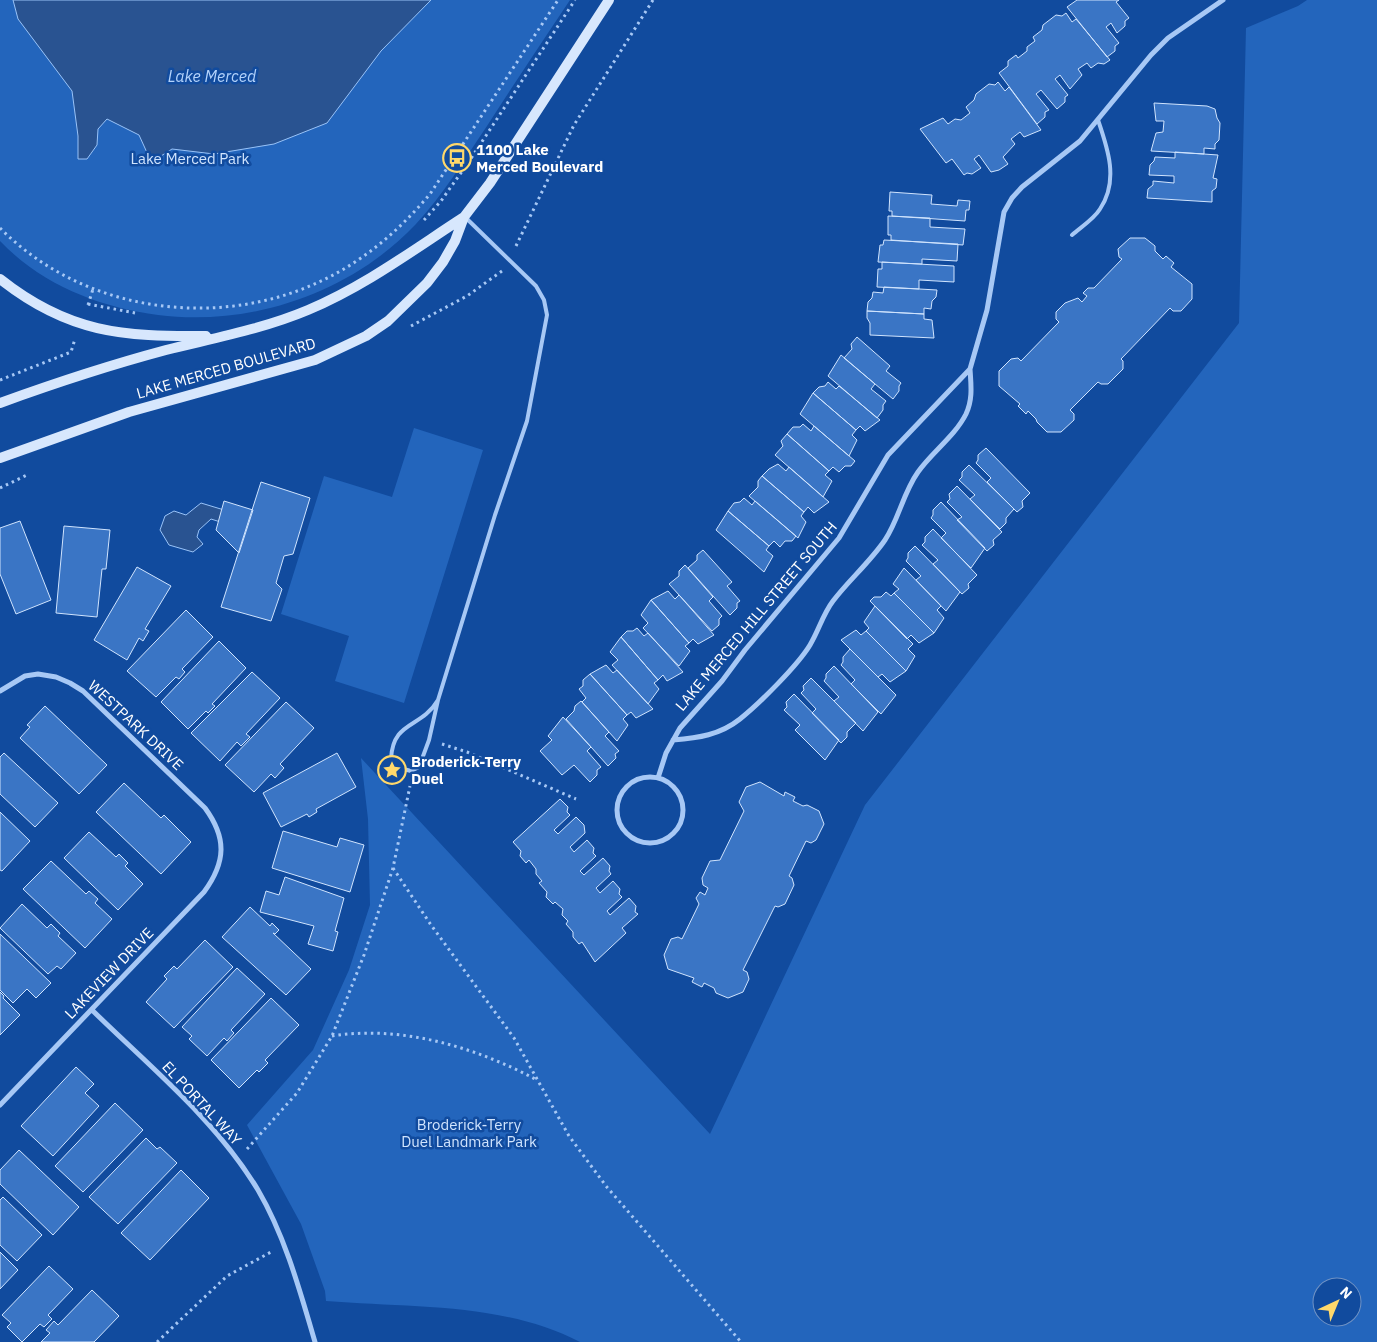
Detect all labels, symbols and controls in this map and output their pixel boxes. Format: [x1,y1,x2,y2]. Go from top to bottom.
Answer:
water label: Lake Merced [168,66,257,86]
place label: 1100 Lake Merced Boulevard [476,140,603,176]
bus stop icon: 1100 Lake Merced Boulevard [442,143,472,173]
park label: Lake Merced Park [130,149,250,168]
street label: LAKE MERCED BOULEVARD [134,333,318,403]
street label: LAKE MERCED HILL STREET SOUTH [671,517,841,715]
street label: WESTPARK DRIVE [84,676,188,774]
place label: Broderick-Terry Duel [411,752,521,788]
place icon: Broderick-Terry Duel [377,755,407,785]
street label: LAKEVIEW DRIVE [61,923,157,1023]
street label: EL PORTAL WAY [158,1057,246,1149]
park label: Broderick-Terry Duel Landmark Park [401,1115,537,1151]
north arrow [1312,1277,1362,1327]
text: N [1336,1283,1356,1303]

